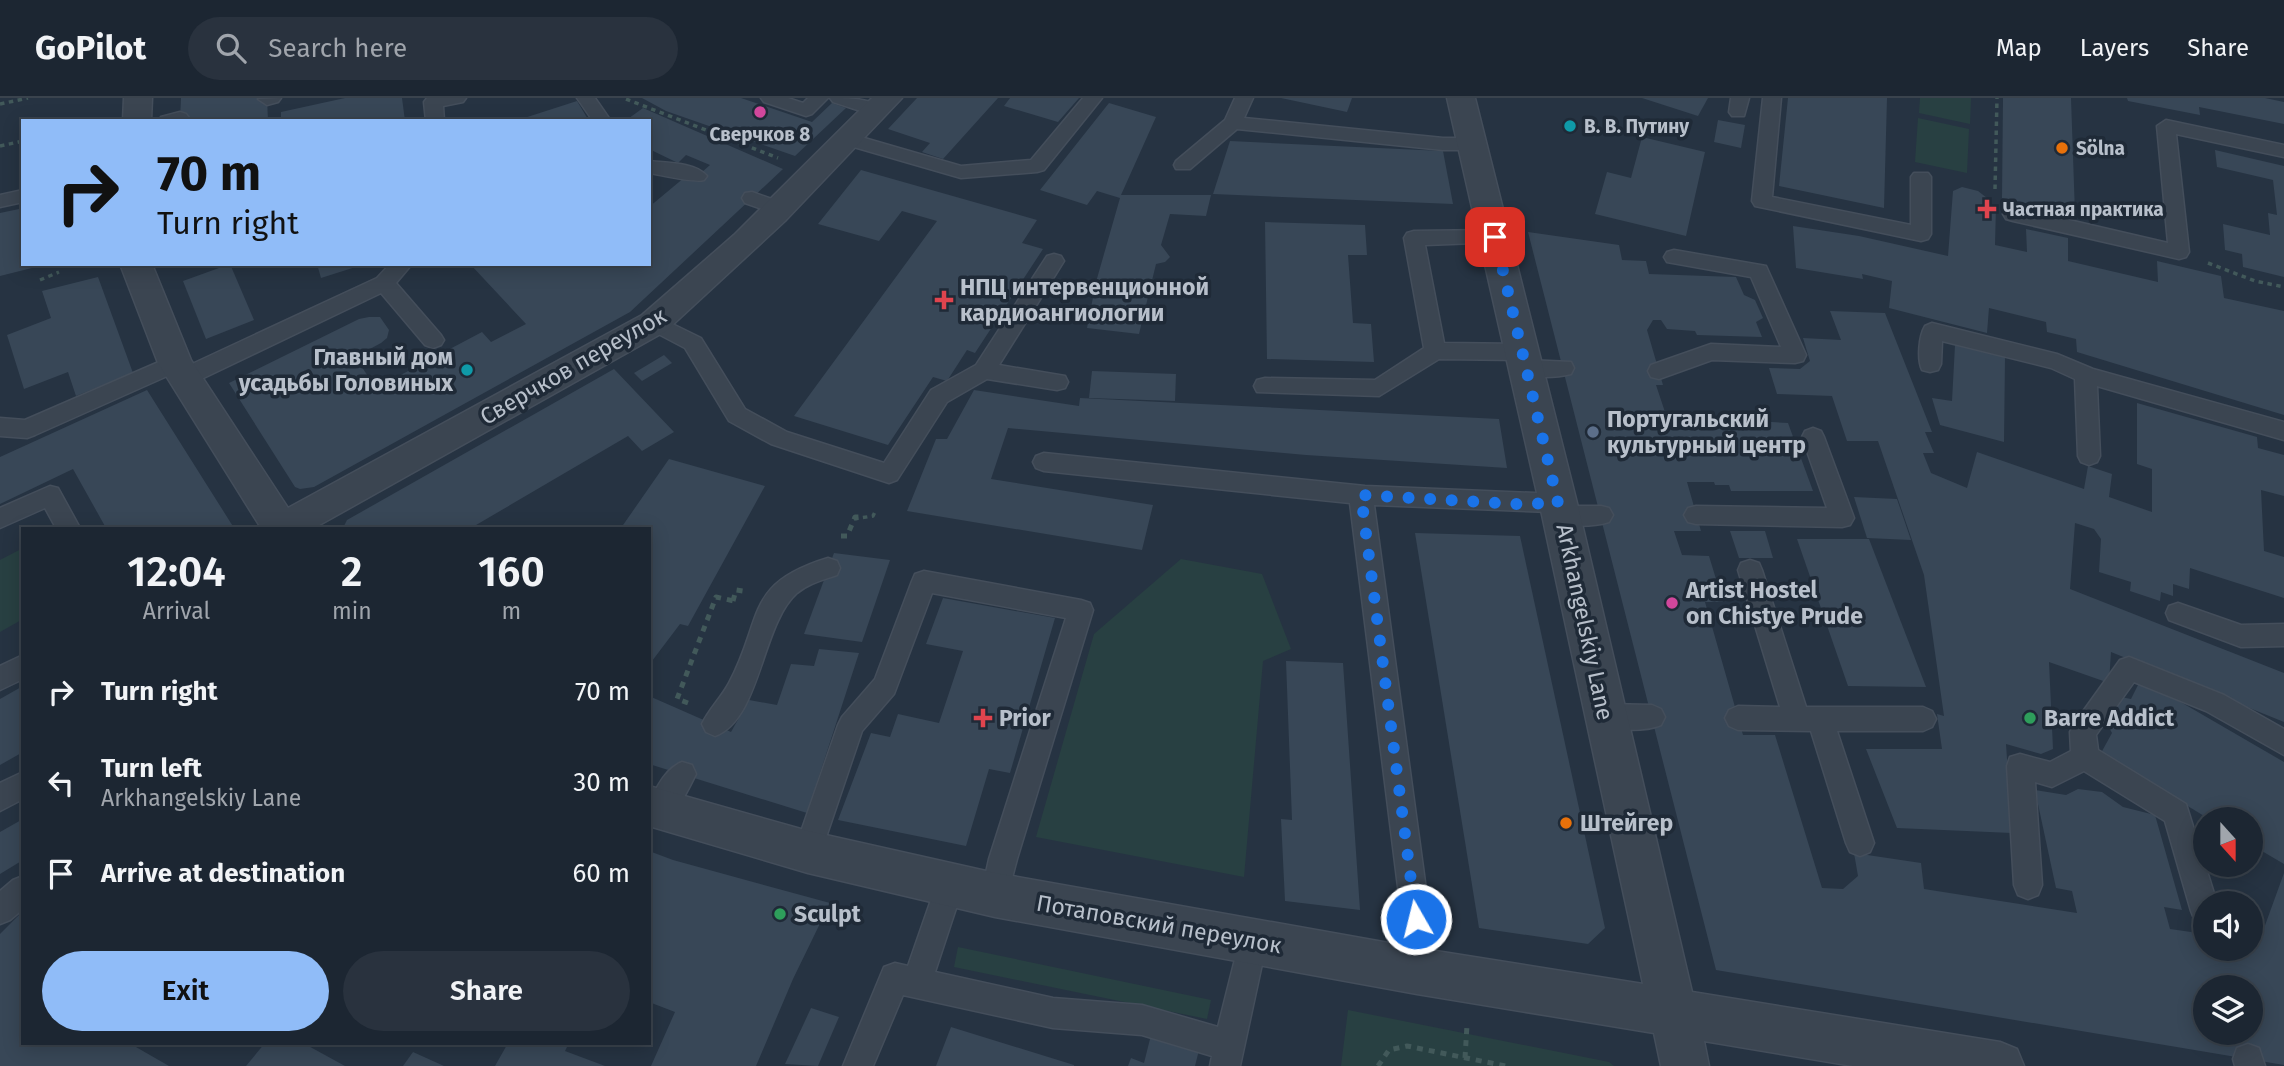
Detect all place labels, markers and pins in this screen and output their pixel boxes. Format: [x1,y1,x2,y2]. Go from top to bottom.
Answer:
marker: Сверчков 8 [752,104,768,120]
place label: В. В. Путину [1584,115,1689,138]
marker: В. В. Путину [1562,118,1578,134]
place label: Сверчков 8 [710,123,810,146]
place label: Sölna [2076,137,2125,160]
marker: Sölna [2054,140,2070,156]
place label: Частная практика [2003,198,2164,221]
marker: Частная практика [1977,199,1997,219]
pin [1465,207,1525,267]
place label: НПЦ интервенционной кардиоангиологии [960,273,1209,327]
marker: НПЦ интервенционной кардиоангиологии [934,290,954,310]
place label: Главный дом усадьбы Головиных [238,343,453,397]
marker: Главный дом усадьбы Головиных [459,362,475,378]
place label: Португальский культурный центр [1607,405,1806,459]
marker: Португальский культурный центр [1585,424,1601,440]
place label: Artist Hostel on Chistye Prude [1685,576,1863,630]
marker: Artist Hostel on Chistye Prude [1664,595,1680,611]
place label: Prior [999,704,1051,732]
place label: Barre Addict [2044,704,2175,732]
marker: Prior [973,708,993,728]
marker: Barre Addict [2022,710,2038,726]
place label: Штейгер [1580,809,1673,837]
marker: Штейгер [1558,815,1574,831]
place label: Sculpt [794,900,862,928]
marker: Sculpt [772,906,788,922]

